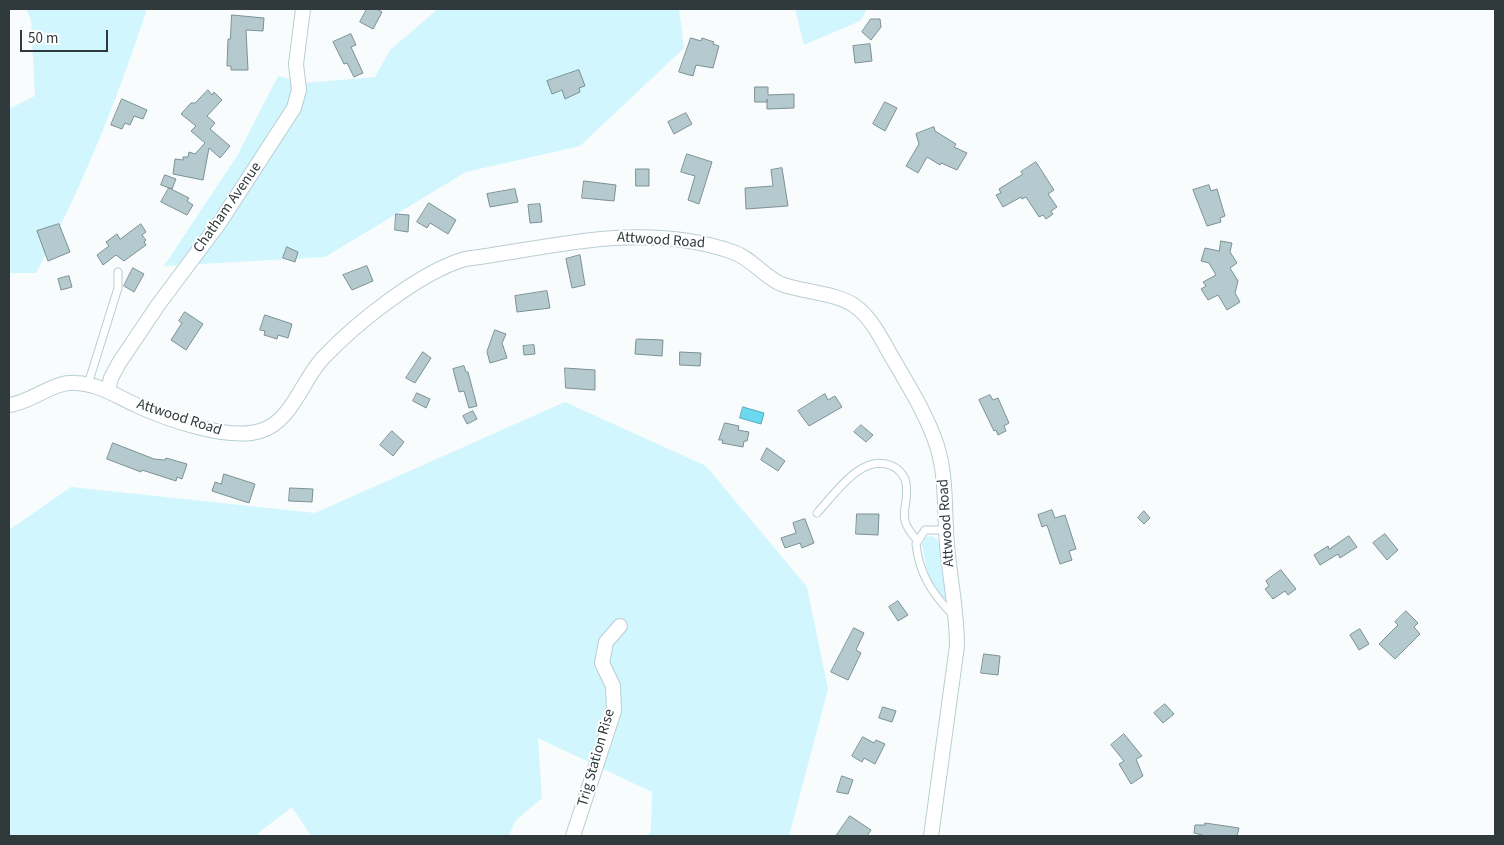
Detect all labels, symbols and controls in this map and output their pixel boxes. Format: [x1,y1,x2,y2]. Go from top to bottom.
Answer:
scale bar [22,20,110,52]
text: 50 m [28,28,58,49]
street label: Chatham Avenue [190,159,266,257]
street label: Attwood Road [616,229,706,253]
street label: Attwood Road [134,396,224,440]
street label: Attwood Road [935,478,959,568]
street label: Trig Station Rise [574,707,620,809]

